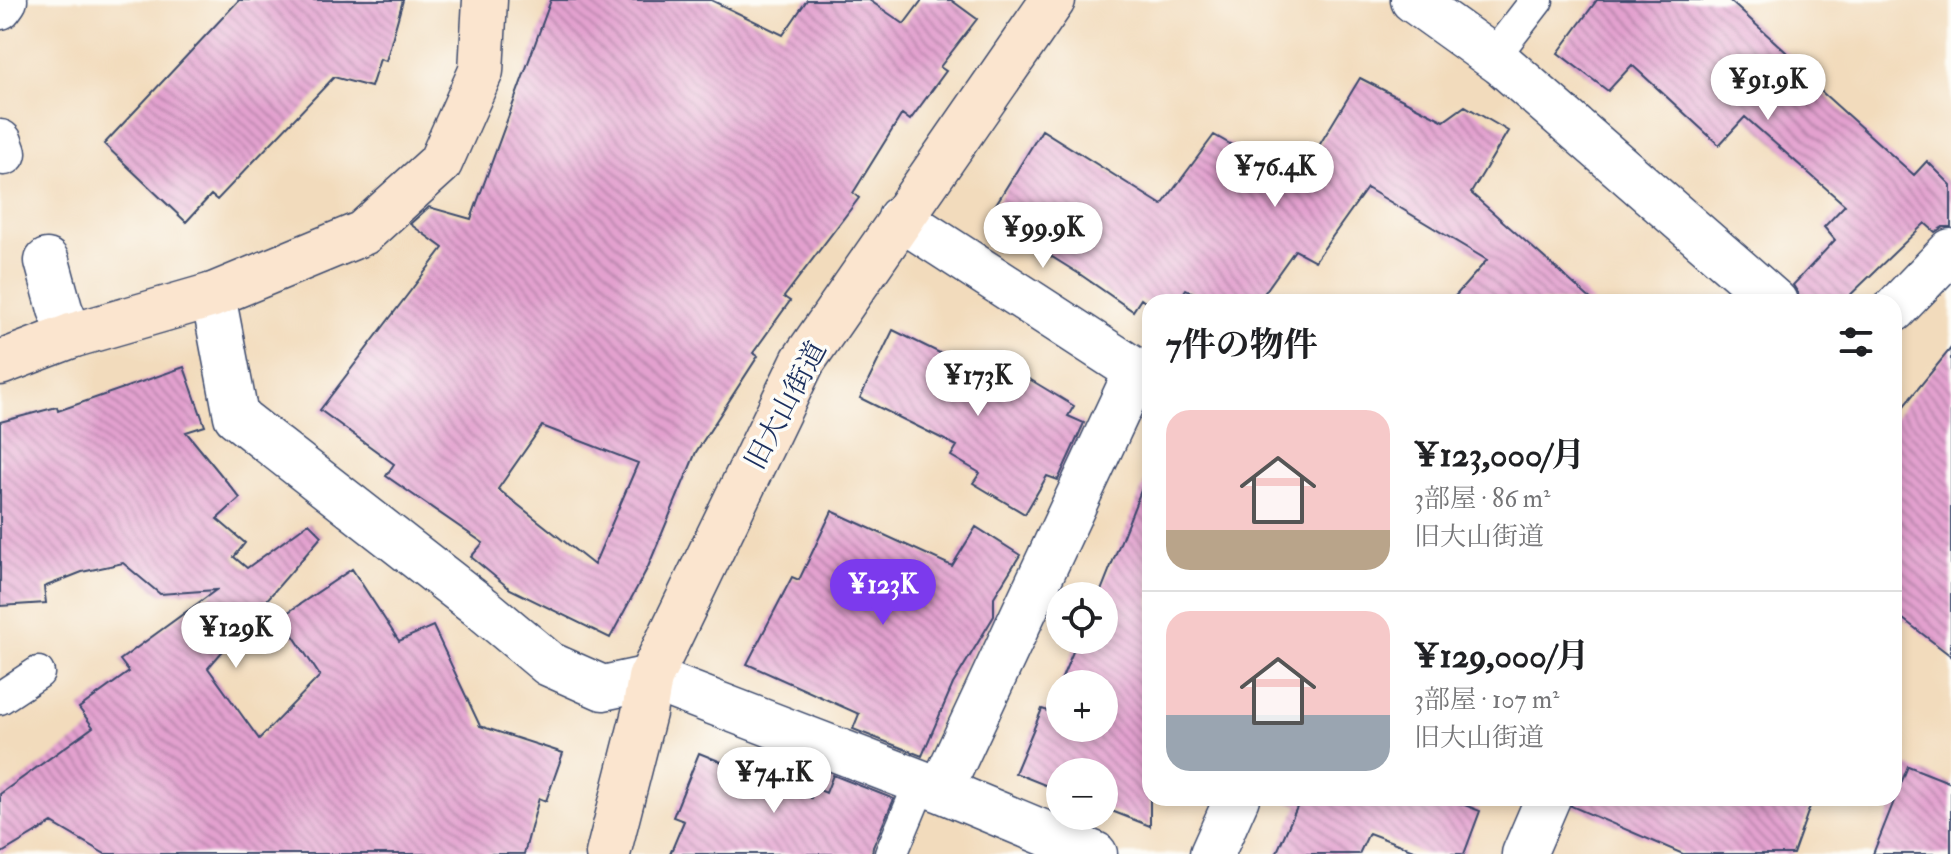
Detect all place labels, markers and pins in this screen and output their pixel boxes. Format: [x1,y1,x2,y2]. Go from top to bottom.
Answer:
pin: ¥91.9K [1703,54,1833,122]
pin: ¥76.4K [1210,141,1340,209]
pin: ¥99.9K [978,202,1108,270]
pin: ¥173K [922,350,1034,418]
pin: ¥123K [827,559,939,627]
pin: ¥129K [180,602,292,670]
pin: ¥74.1K [709,747,839,815]

